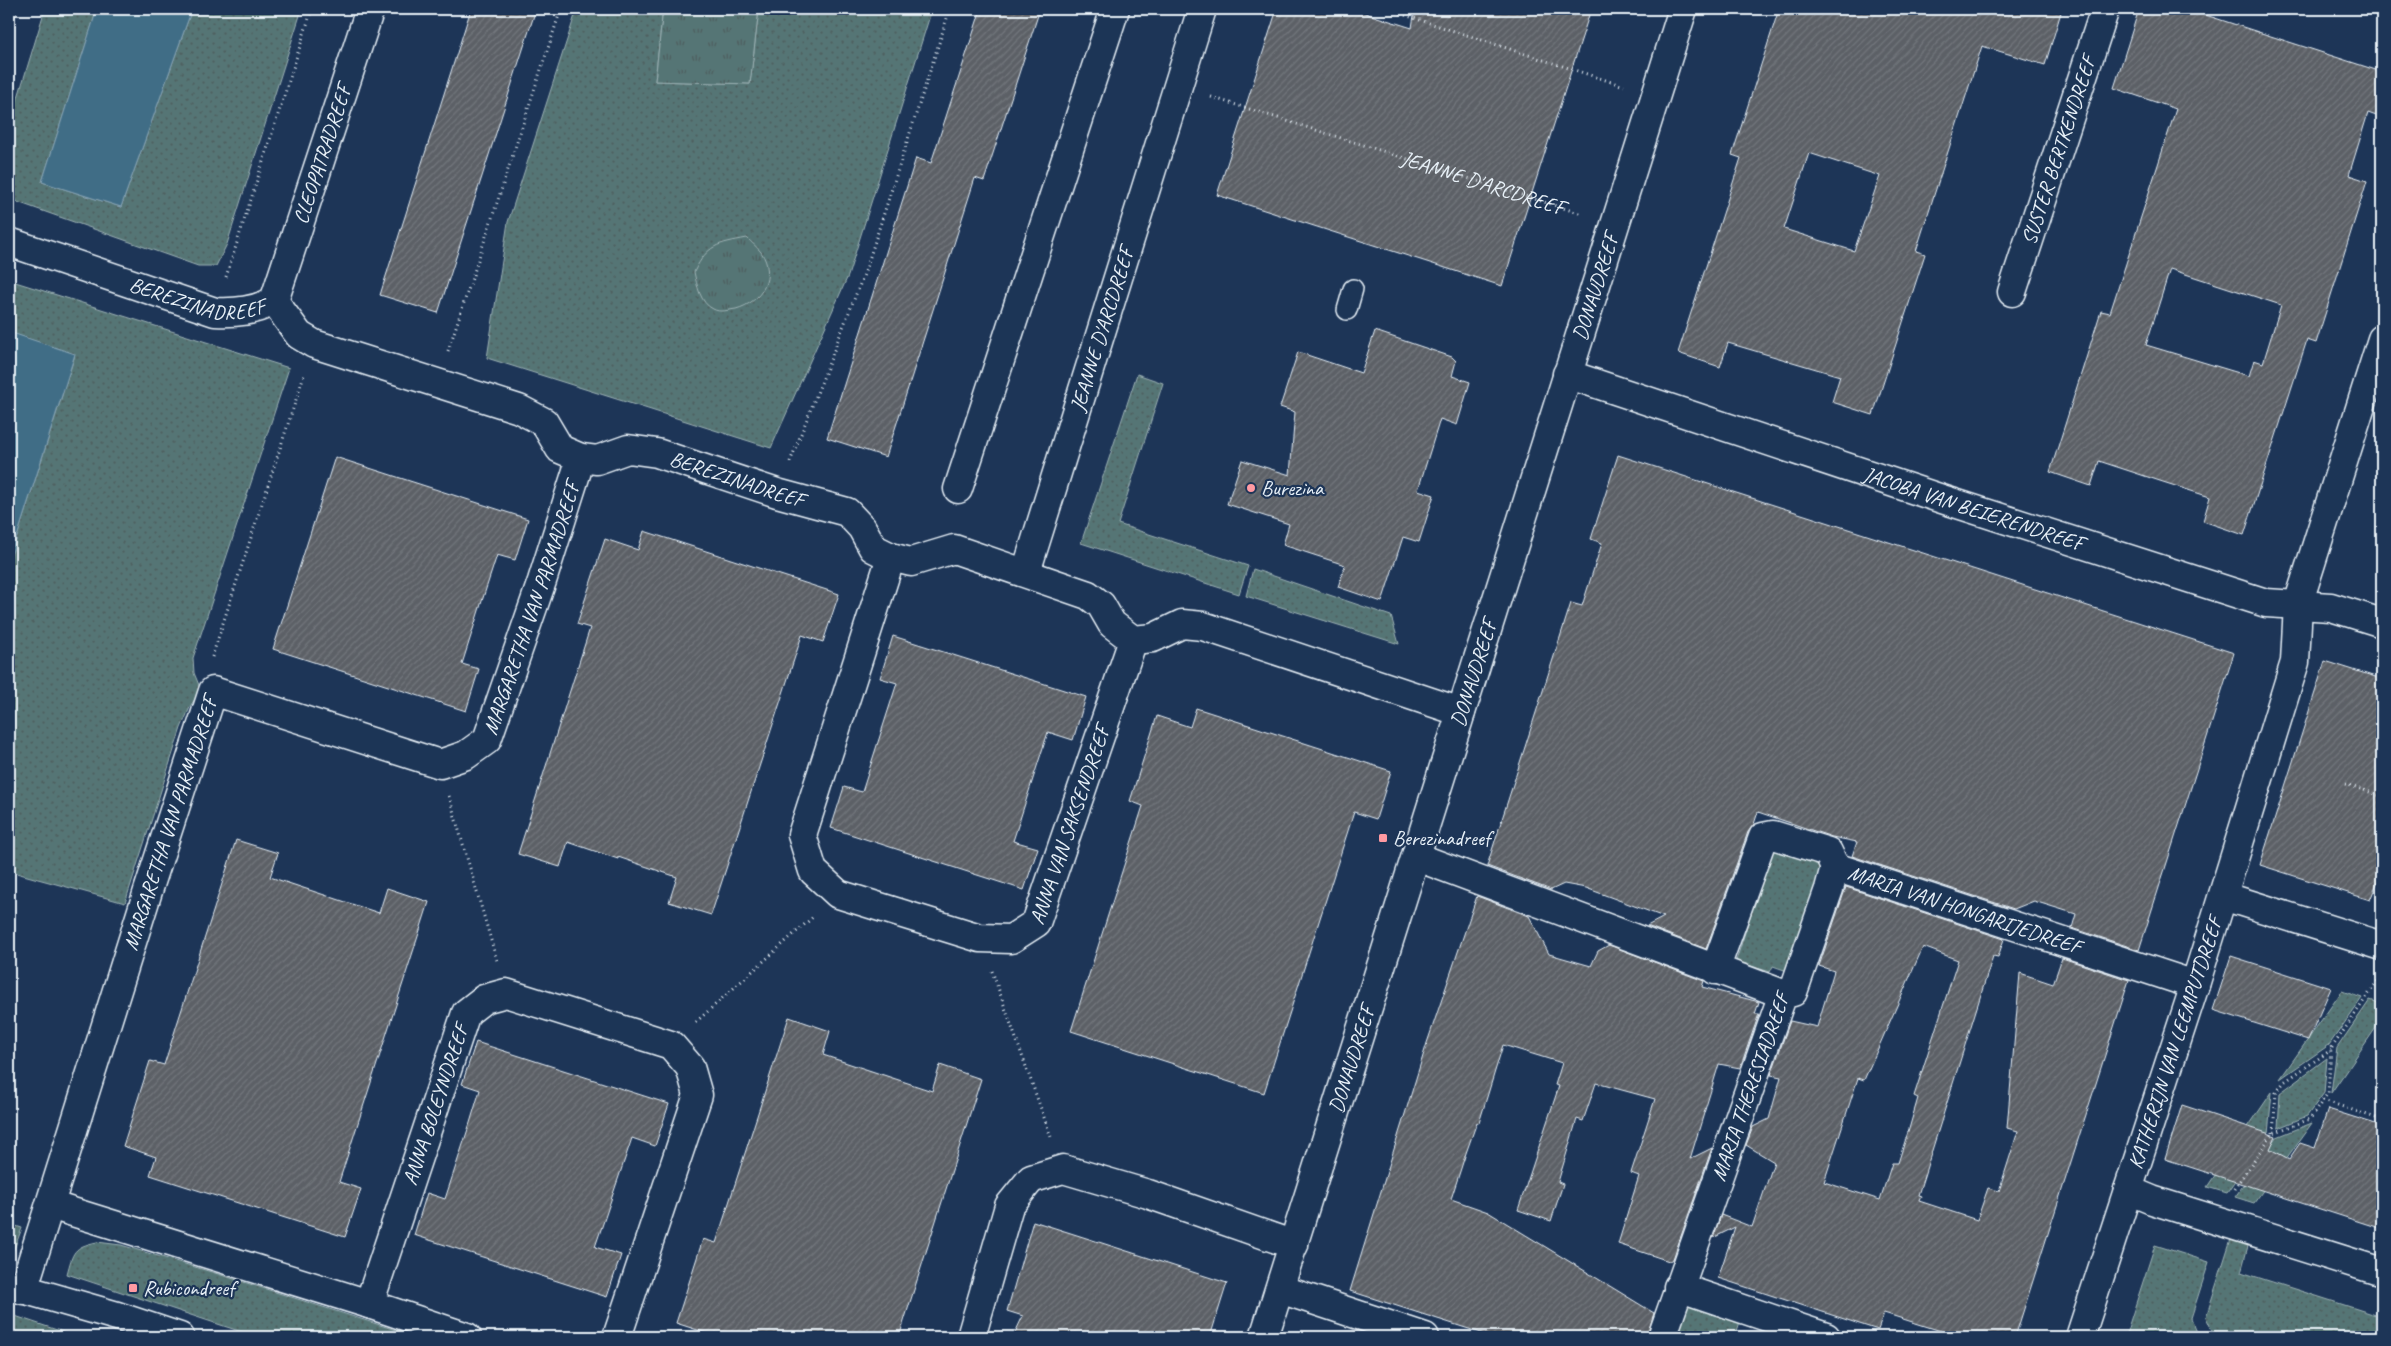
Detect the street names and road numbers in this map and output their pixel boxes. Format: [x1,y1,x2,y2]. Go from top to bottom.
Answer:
street label: SUSTER BERTKENDREEF [2015,50,2103,248]
street label: CLEOPATRADREEF [287,77,359,227]
street label: JEANNE D'ARCDREEF [1397,145,1572,222]
street label: DONAUDREEF [1566,226,1626,343]
street label: JEANNE D'ARCDREEF [1064,240,1141,415]
street label: BEREZINADREEF [126,271,273,325]
street label: BEREZINADREEF [667,445,811,514]
street label: JACOBA VAN BEIERENDREEF [1859,460,2091,558]
street label: MARGARETHA VAN PARMADREEF [477,474,587,738]
street label: DONAUDREEF [1445,612,1504,729]
street label: MARGARETHA VAN PARMADREEF [117,689,225,953]
street label: ANNA VAN SAKSENDREEF [1024,718,1117,928]
street label: MARIA VAN HONGARIJEDREEF [1845,859,2087,961]
street label: KATHERIJN VAN LEEMPUTDREEF [2122,911,2229,1172]
street label: MARIA THERESIADREEF [1705,987,1796,1184]
street label: DONAUDREEF [1323,998,1382,1116]
street label: ANNA BOLEYNDREEF [397,1018,475,1188]

